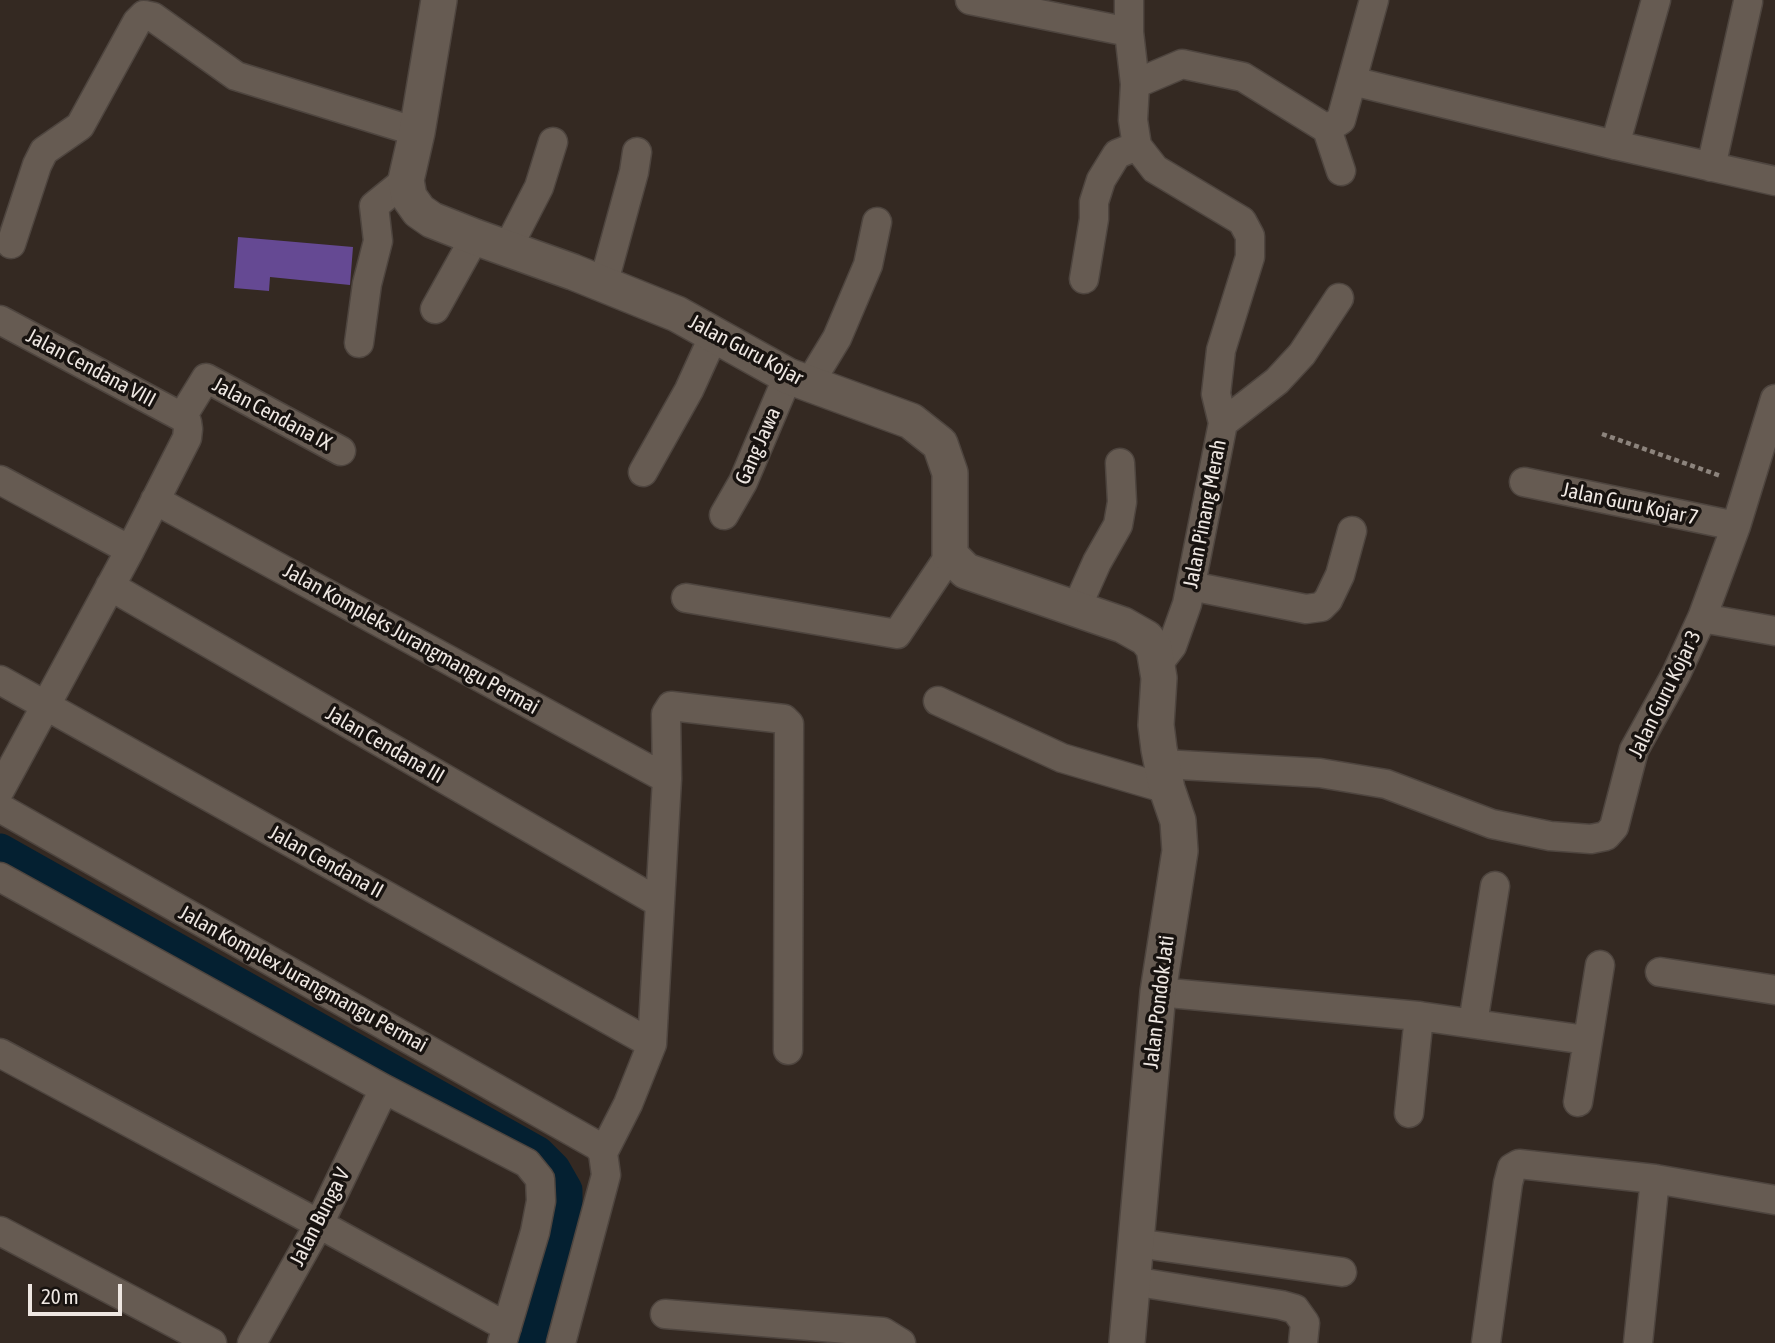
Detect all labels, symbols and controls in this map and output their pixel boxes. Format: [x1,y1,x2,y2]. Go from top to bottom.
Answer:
street label: Jalan Guru Kojar [685,309,807,391]
street label: Jalan Cendana VIII [22,323,160,413]
street label: Jalan Cendana IX [208,372,336,456]
street label: Gang Jawa [730,404,786,488]
street label: Jalan Pinang Merah [1178,438,1232,590]
street label: Jalan Guru Kojar 7 [1560,477,1700,531]
street label: Jalan Kompleks Jurangmangu Permai [279,558,543,720]
street label: Jalan Guru Kojar 3 [1623,626,1707,762]
street label: Jalan Cendana III [321,701,449,789]
street label: Jalan Cendana II [264,820,388,904]
street label: Jalan Komplex Jurangmangu Permai [174,900,432,1058]
street label: Jalan Pondok Jati [1138,934,1180,1070]
street label: Jalan Bunga V [285,1164,355,1270]
scale bar [32,1270,126,1314]
text: 20 m [41,1284,79,1308]

